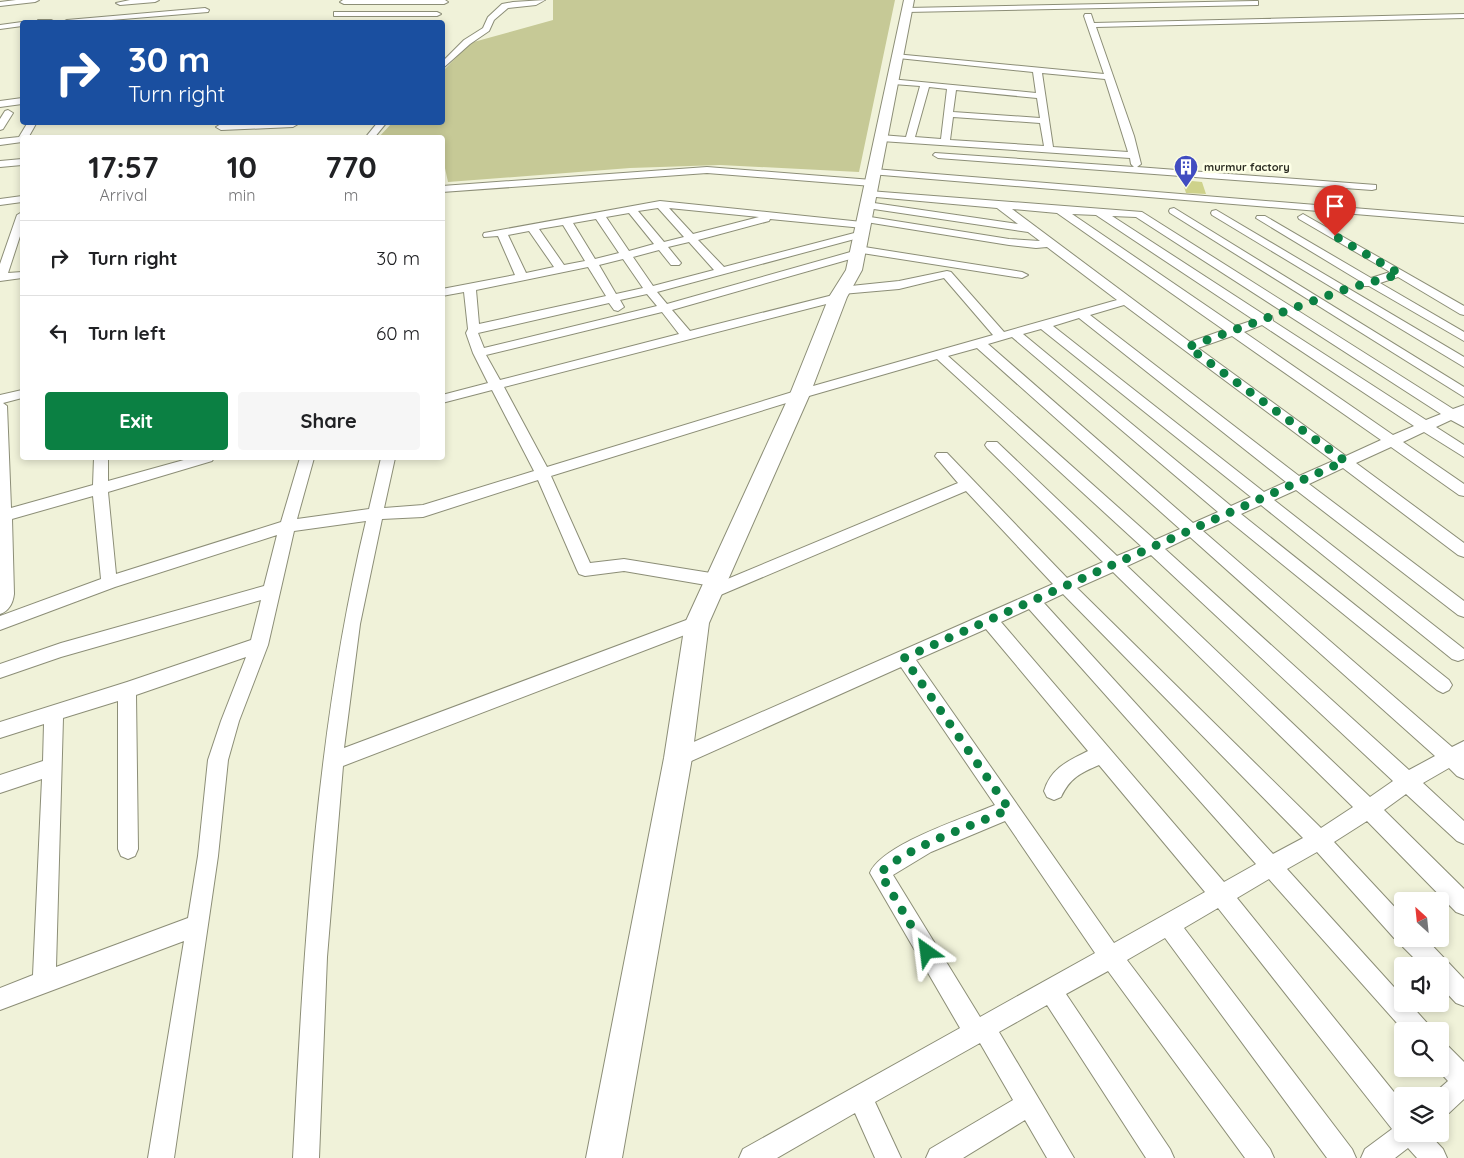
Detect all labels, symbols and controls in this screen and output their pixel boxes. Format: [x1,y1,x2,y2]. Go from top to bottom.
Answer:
text: 30 m [128,37,210,81]
icon: right [45,40,110,105]
text: Turn right [128,80,225,108]
text: 17:57 [88,148,158,186]
text: 10 [227,148,257,186]
text: 770 [325,148,377,186]
building icon: murmur factory [1173,154,1199,188]
place label: murmur factory [1204,160,1290,174]
text: Arrival [99,185,147,205]
text: min [228,185,255,205]
text: m [344,185,358,205]
pin [1314,185,1356,236]
icon: arrive [1321,192,1349,220]
icon: right [45,244,73,272]
text: Turn right [88,246,177,270]
text: 30 m [376,246,420,270]
icon: left [45,319,73,347]
text: Turn left [88,321,166,345]
text: 60 m [376,321,420,345]
button: Exit [45,392,228,450]
button: Share [238,392,420,450]
north arrow [1394,892,1449,948]
map controls [1394,892,1449,1142]
position arrow [900,925,952,977]
button: sound [1394,957,1449,1012]
button: search [1394,1022,1449,1077]
button: layers [1394,1087,1449,1142]

